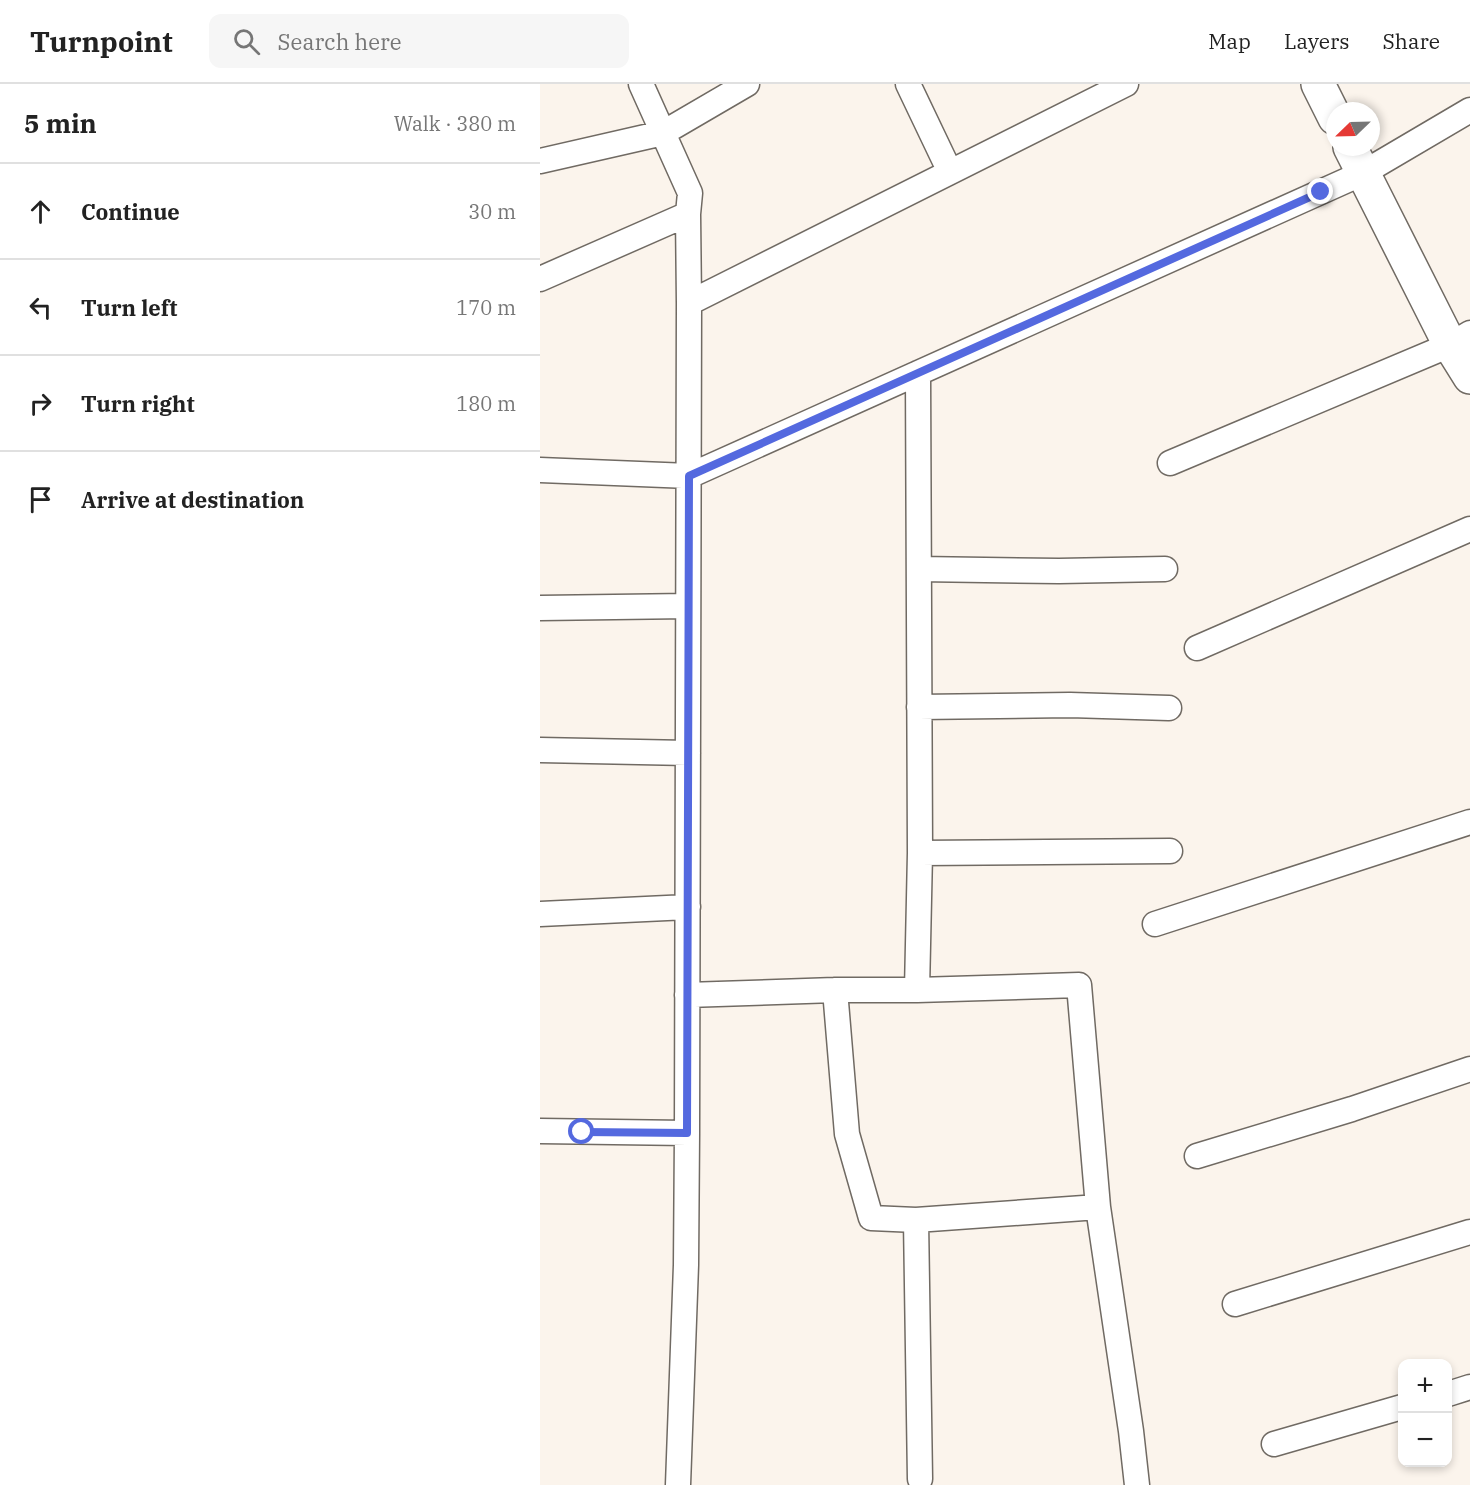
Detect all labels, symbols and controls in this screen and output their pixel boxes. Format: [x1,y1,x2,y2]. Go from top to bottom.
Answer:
search box [209,14,629,68]
text: Turnpoint [30,23,173,60]
icon: search [230,25,263,58]
text: Search here [278,27,402,56]
text: Map [1208,27,1251,55]
text: Layers [1284,27,1350,55]
text: Share [1383,27,1440,55]
north arrow [1326,102,1380,156]
text: 5 min [24,106,97,140]
text: Walk · 380 m [394,110,516,137]
route end [1307,178,1333,204]
icon: ahead [24,195,57,228]
text: Continue [81,197,180,226]
text: 30 m [468,198,516,225]
icon: left [24,291,57,324]
text: Turn left [81,293,177,322]
text: 170 m [456,294,516,321]
icon: right [24,387,57,420]
text: Turn right [81,389,195,418]
text: 180 m [456,390,516,417]
icon: arrive [24,483,57,516]
text: Arrive at destination [81,485,304,514]
route start [568,1118,594,1144]
map controls [1398,1359,1452,1467]
button: + [1398,1359,1452,1413]
button: − [1398,1413,1452,1467]

